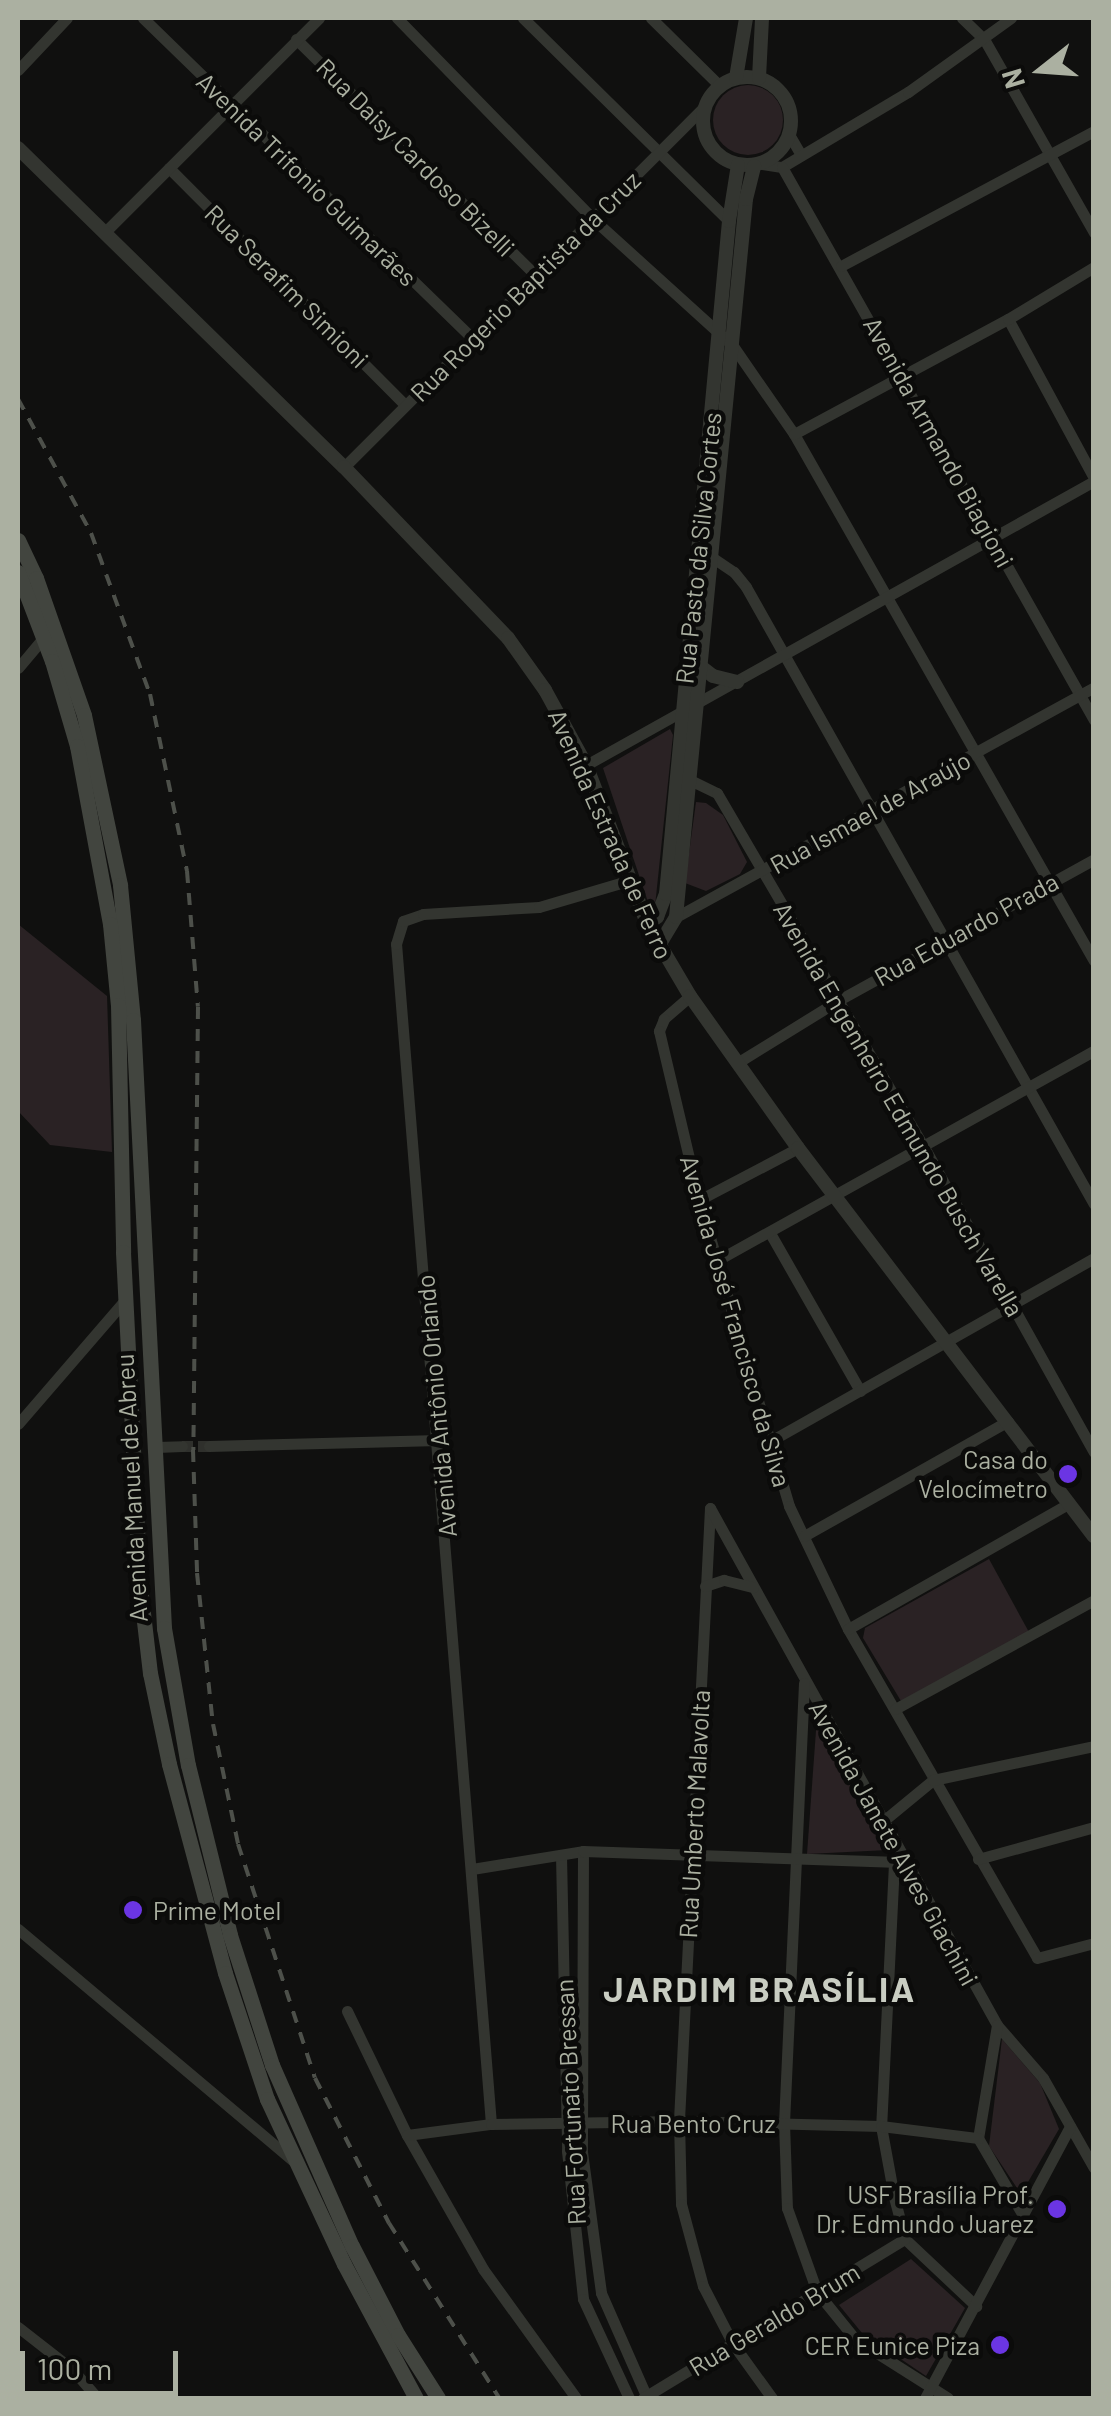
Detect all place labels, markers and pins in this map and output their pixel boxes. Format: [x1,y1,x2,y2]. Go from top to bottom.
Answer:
place label: Casa do Velocímetro [918,1445,1048,1504]
marker: Casa do Velocímetro [1057,1463,1079,1485]
place label: Prime Motel [153,1895,281,1925]
marker: Prime Motel [122,1899,144,1921]
place label: USF Brasília Prof. Dr. Edmundo Juarez [816,2180,1034,2239]
marker: USF Brasília Prof. Dr. Edmundo Juarez [1044,2196,1070,2222]
place label: CER Eunice Piza [805,2330,980,2360]
marker: CER Eunice Piza [989,2334,1011,2356]

